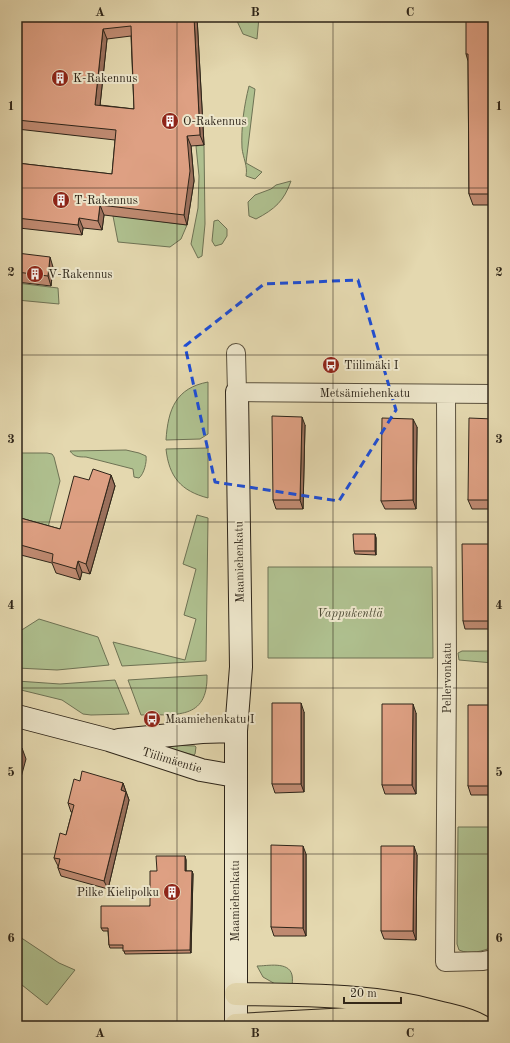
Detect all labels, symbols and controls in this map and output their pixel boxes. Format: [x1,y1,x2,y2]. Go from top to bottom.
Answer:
text: A [95,6,105,19]
text: B [250,6,260,19]
text: C [406,6,414,19]
building icon: K-Rakennus [50,68,70,88]
place label: K-Rakennus [73,73,137,85]
text: 1 [7,100,15,113]
text: 1 [495,100,503,113]
building icon: O-Rakennus [160,111,180,131]
place label: O-Rakennus [183,116,247,128]
building icon: T-Rakennus [51,190,71,210]
place label: T-Rakennus [74,195,138,207]
building icon: V-Rakennus [25,264,45,284]
text: 2 [7,266,15,279]
text: 2 [495,266,503,279]
place label: V-Rakennus [48,269,113,281]
bus stop icon: Tiilimäki I [321,355,341,375]
place label: Tiilimäki I [344,360,399,372]
street label: Metsämiehenkatu [320,388,411,400]
text: 3 [7,433,15,446]
text: 3 [495,433,503,446]
street label: Maamiehenkatu [233,521,247,603]
text: 4 [7,599,15,612]
text: 4 [495,599,503,612]
park label: Vappukenttä [317,607,384,620]
street label: Pellervonkatu [442,642,454,713]
bus stop icon: Maamiehenkatu I [142,709,162,729]
place label: Maamiehenkatu I [165,714,255,726]
street label: Tiilimäentie [140,746,204,776]
text: 5 [7,766,15,779]
text: 5 [495,766,503,779]
street label: Maamiehenkatu [230,860,242,942]
building icon: Pilke Kielipolku [162,882,182,902]
place label: Pilke Kielipolku [77,887,160,899]
text: 6 [7,932,15,945]
text: 6 [495,932,503,945]
scale bar [344,979,401,1005]
text: 20 m [350,988,377,1000]
text: A [95,1027,105,1040]
text: B [250,1027,260,1040]
text: C [406,1027,414,1040]

